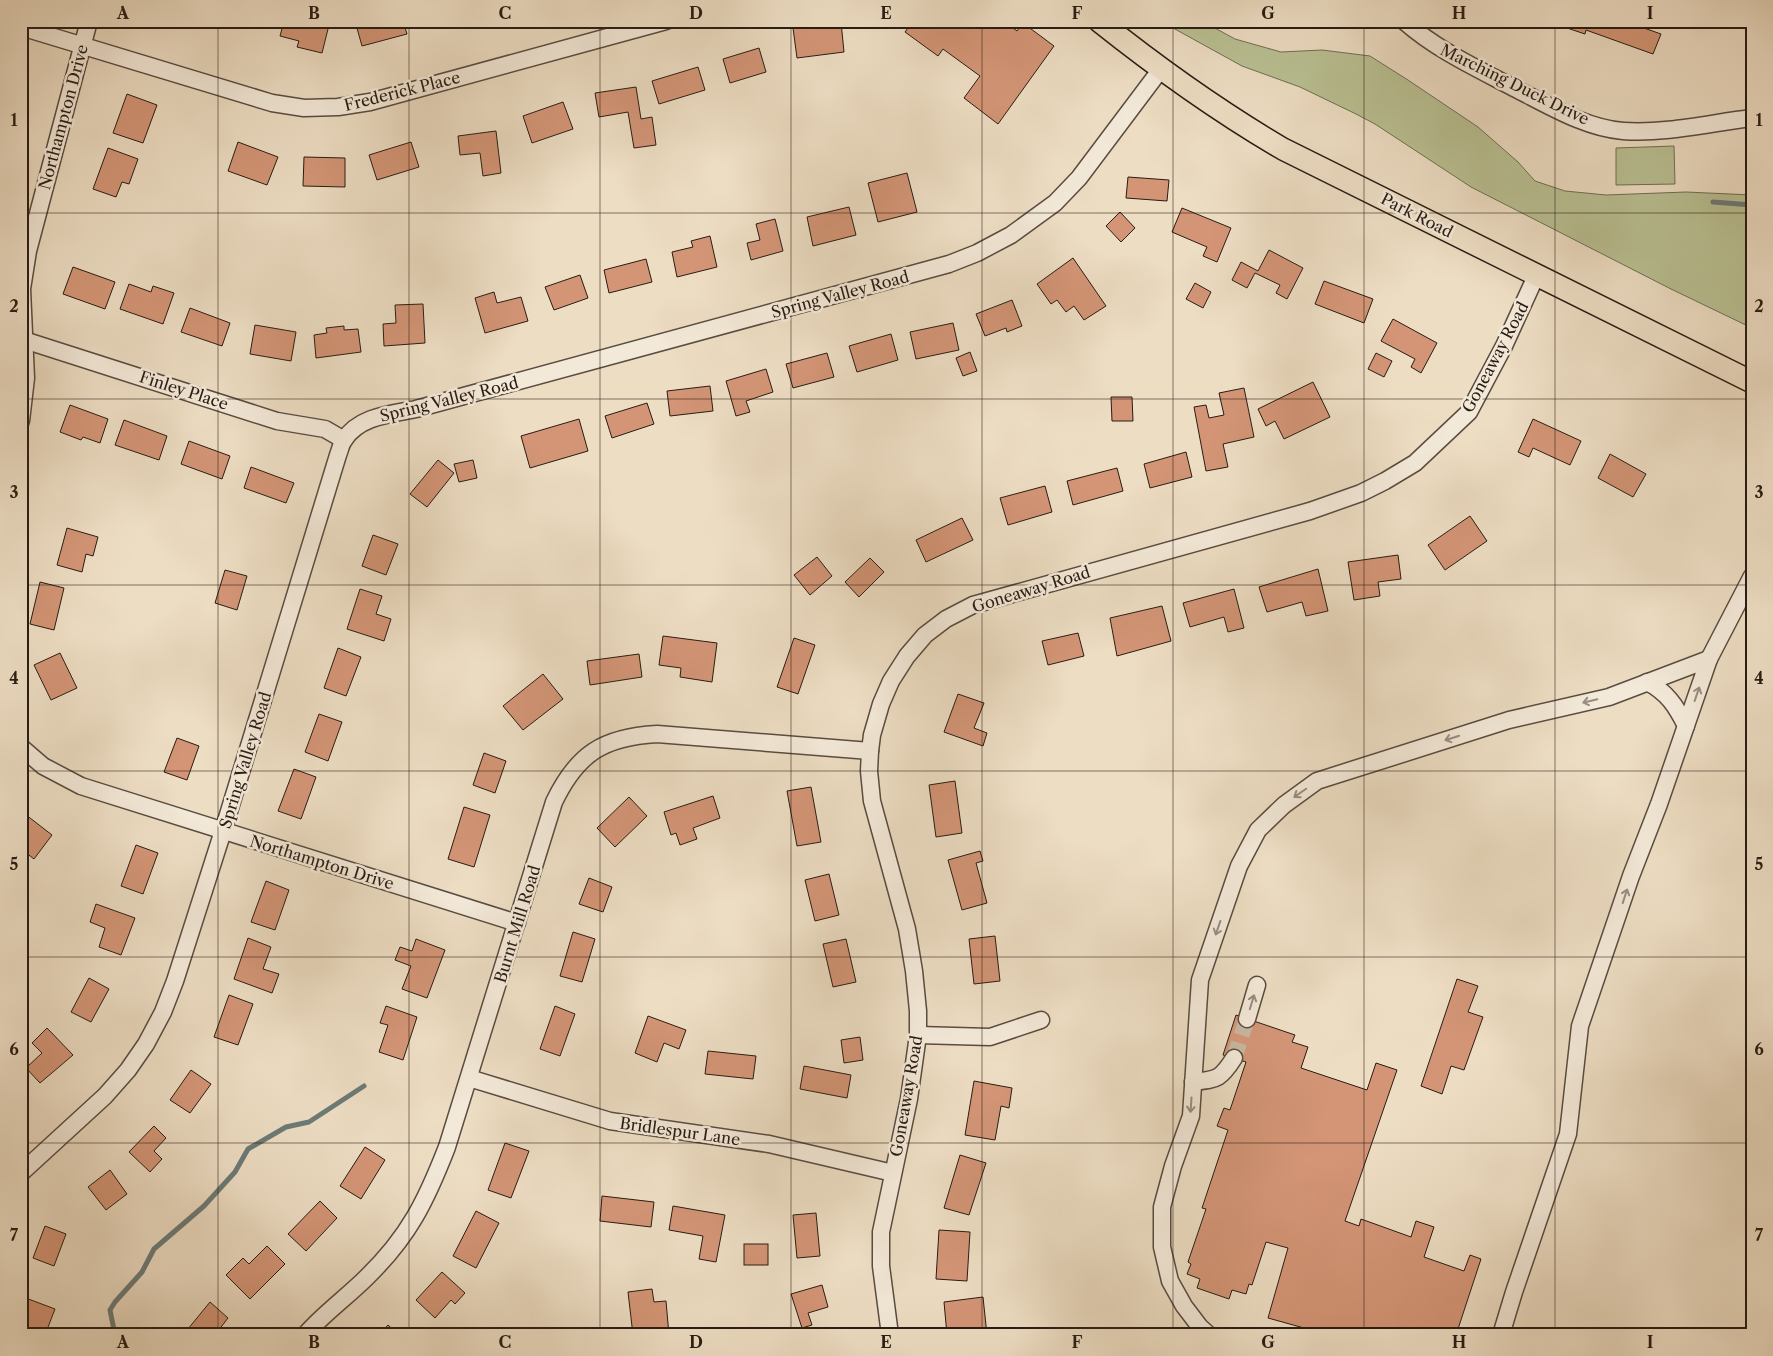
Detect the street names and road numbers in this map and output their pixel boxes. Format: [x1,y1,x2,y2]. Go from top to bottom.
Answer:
street label: Marching Duck Drive [1437,39,1593,129]
street label: Northampton Drive [34,42,92,192]
street label: Frederick Place [342,67,462,115]
street label: Park Road [1378,188,1457,242]
street label: Spring Valley Road [769,266,911,322]
street label: Goneaway Road [1457,298,1533,416]
street label: Finley Place [137,366,231,414]
street label: Spring Valley Road [378,372,521,426]
street label: Goneaway Road [969,561,1093,617]
street label: Spring Valley Road [215,689,275,831]
street label: Northampton Drive [248,831,396,893]
street label: Burnt Mill Road [490,862,544,985]
street label: Goneaway Road [885,1034,927,1158]
street label: Bridlespur Lane [618,1113,742,1149]

